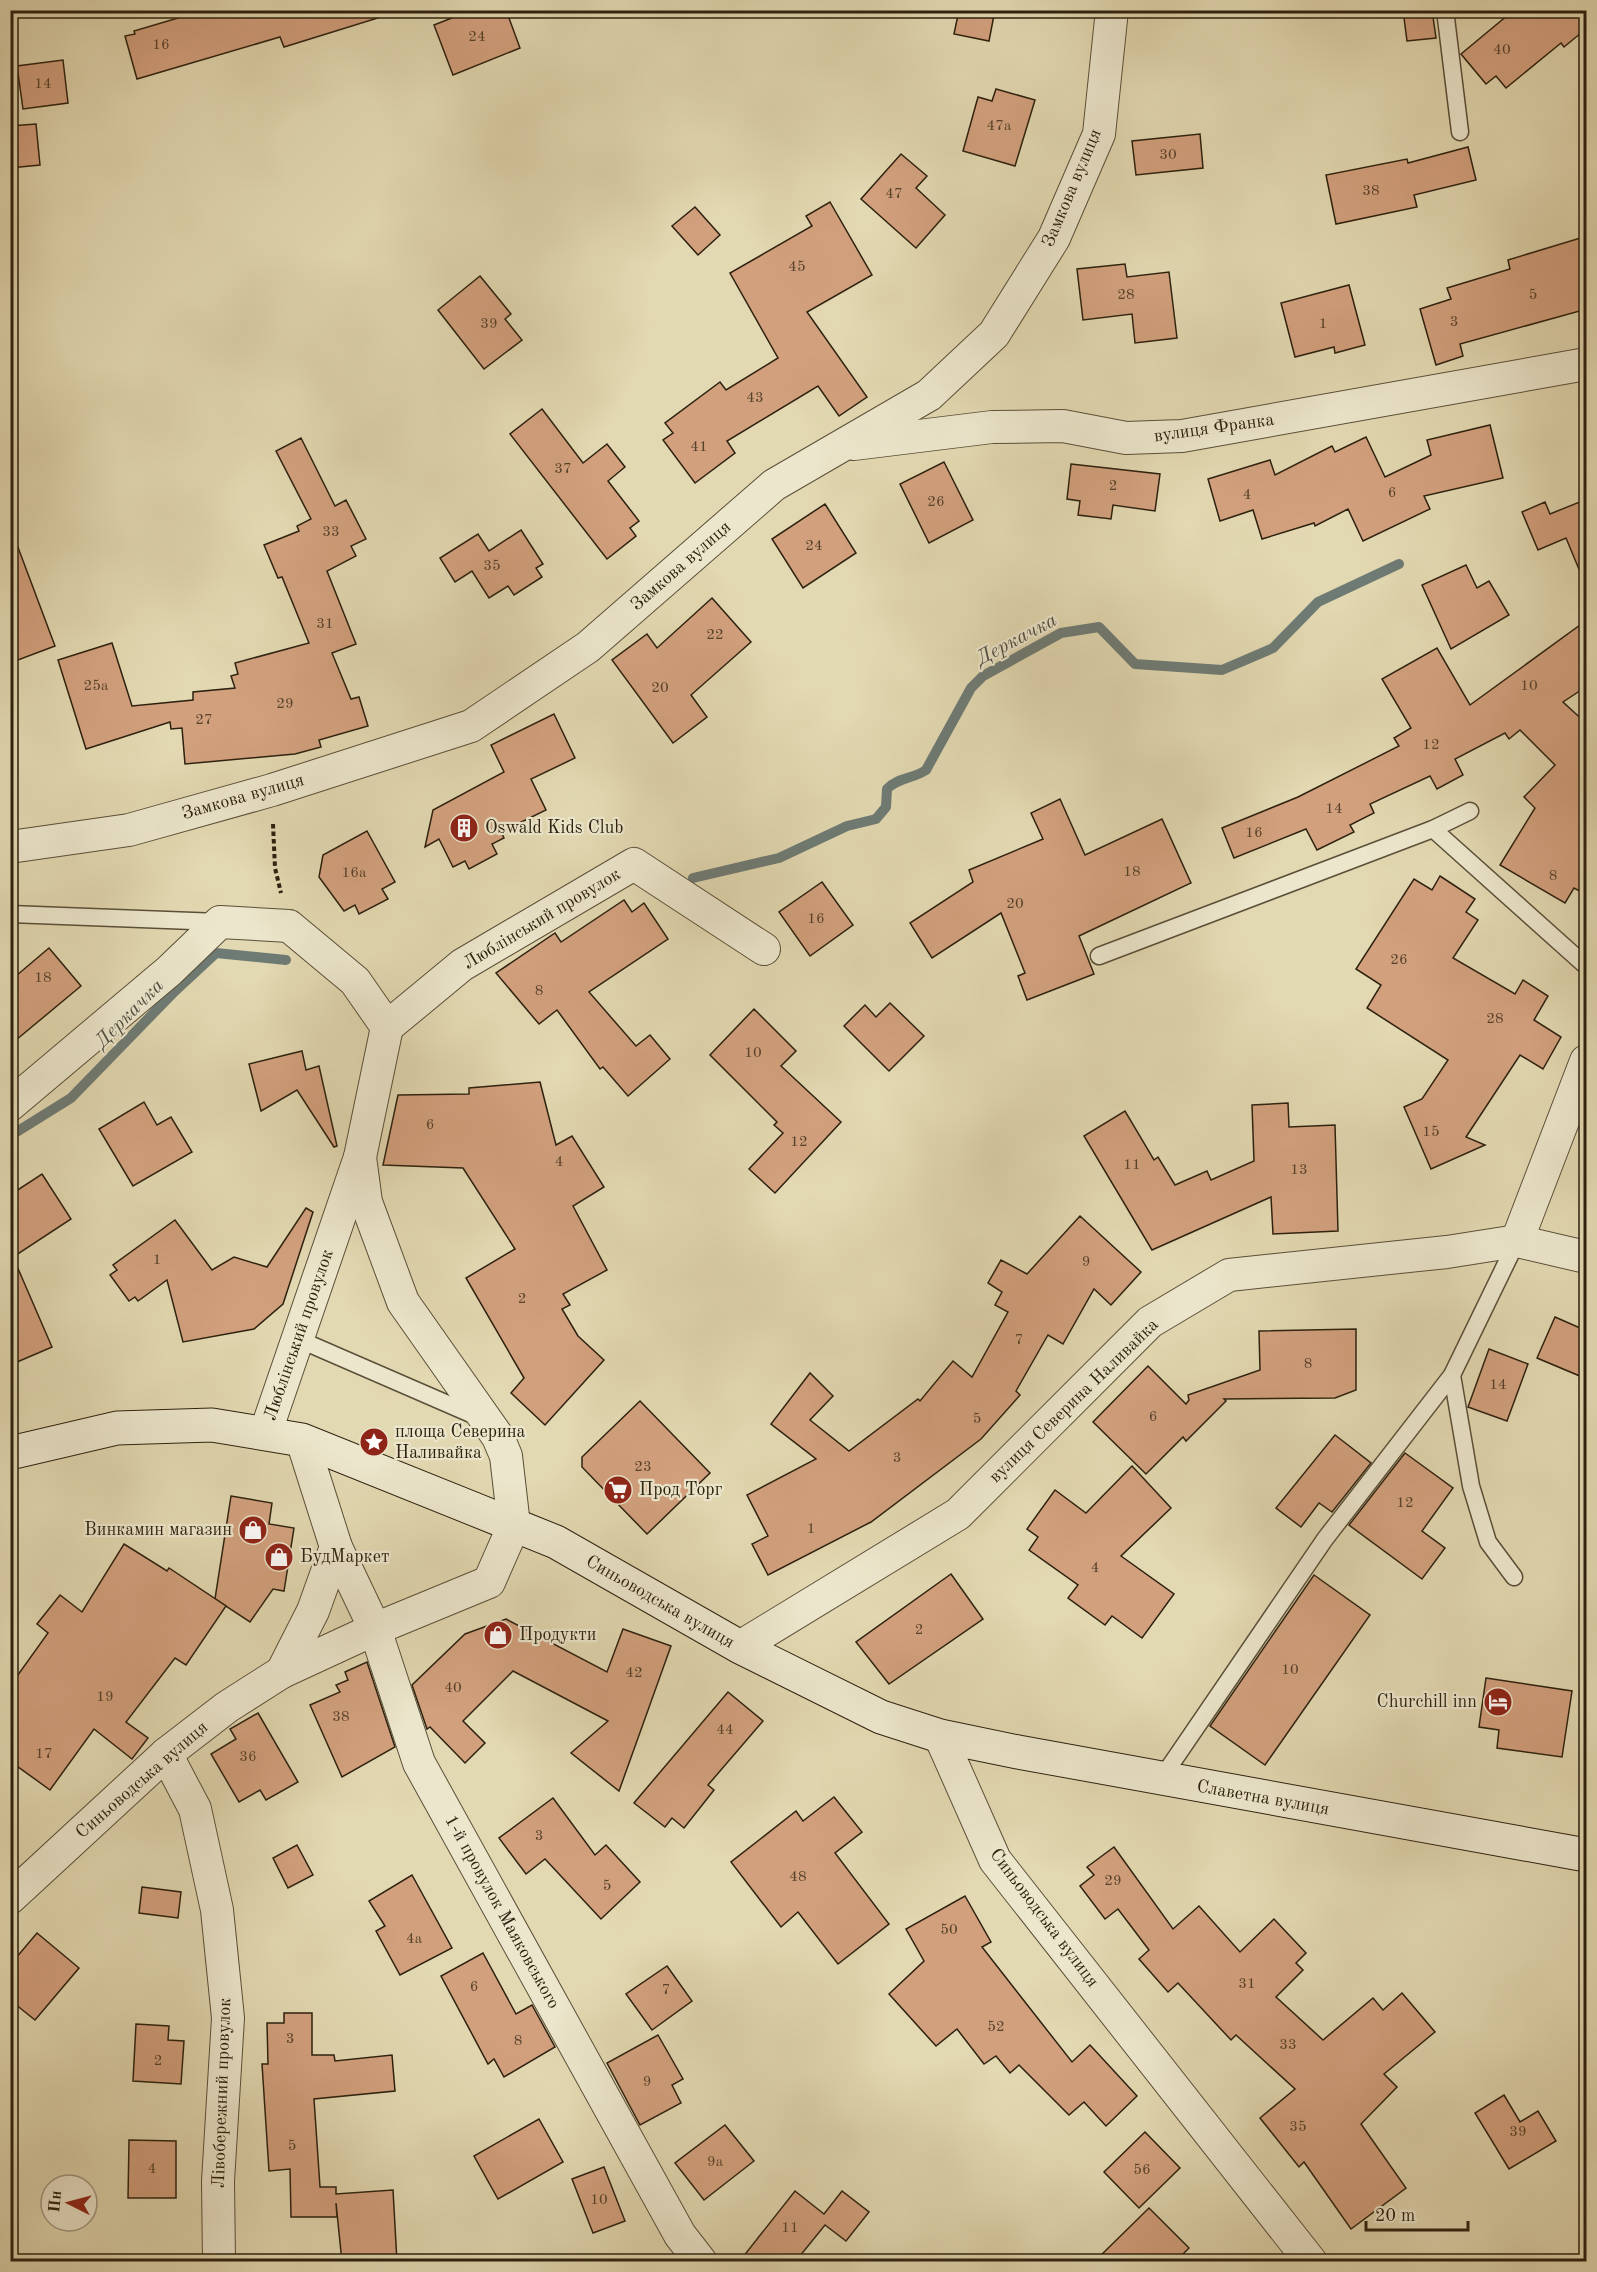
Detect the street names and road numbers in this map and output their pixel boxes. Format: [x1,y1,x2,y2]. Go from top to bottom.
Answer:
street label: Замкова вулиця [1039,126,1105,250]
street label: вулиця Франка [1153,411,1275,445]
street label: Замкова вулиця [627,518,735,614]
street label: Замкова вулиця [180,771,306,823]
street label: Люблінський провулок [460,865,624,973]
street label: Люблінський провулок [261,1247,337,1423]
street label: вулиця Северина Наливайка [986,1316,1162,1486]
street label: Синьоводська вулиця [583,1552,737,1652]
street label: Синьоводська вулиця [73,1718,211,1842]
street label: Славетна вулиця [1195,1777,1331,1819]
street label: 1-й провулок Маяковського [441,1812,563,2012]
street label: Синьоводська вулиця [986,1845,1102,1991]
street label: Лівобережний провулок [210,1997,234,2189]

